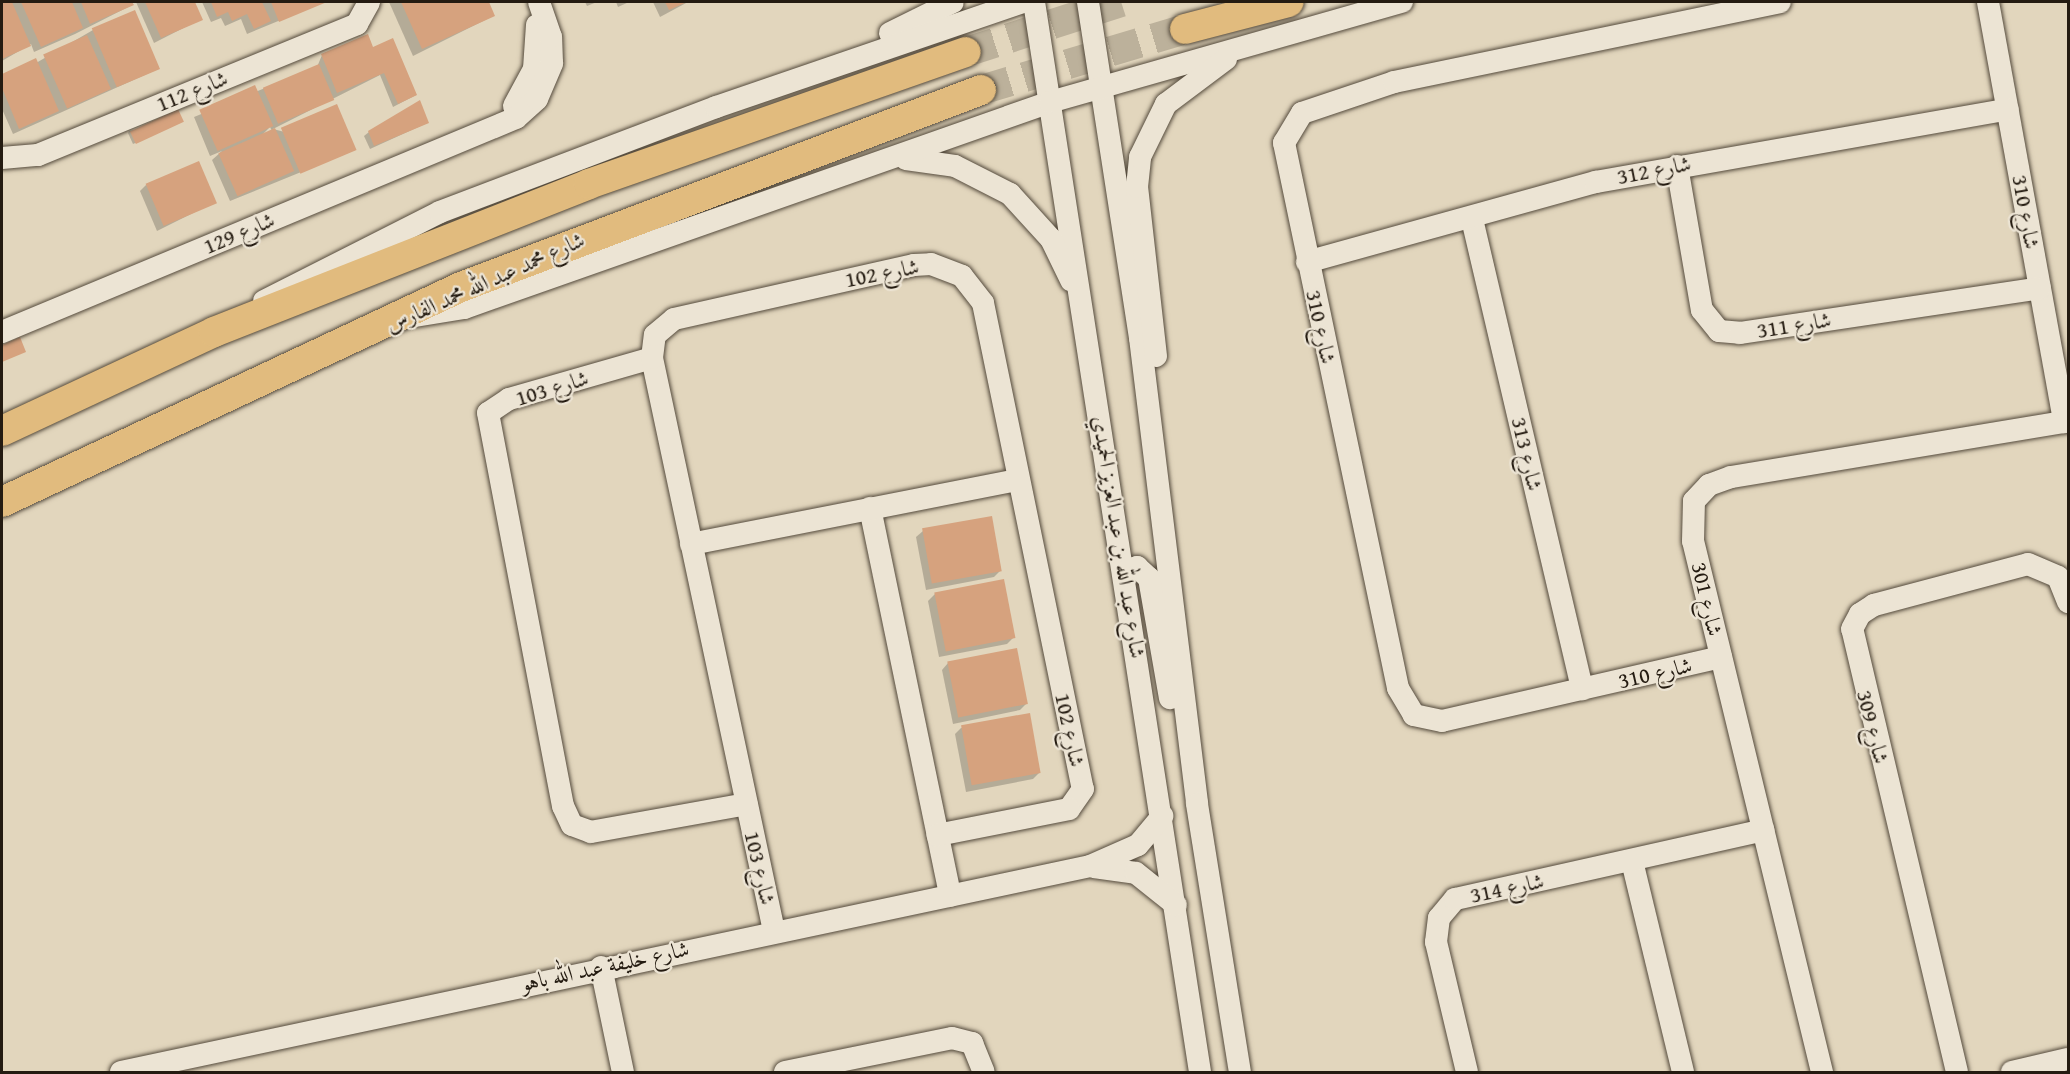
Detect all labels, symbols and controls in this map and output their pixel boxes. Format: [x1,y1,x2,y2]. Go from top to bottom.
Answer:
street label: شارع 112 [152,65,232,117]
street label: شارع 312 [1615,150,1693,190]
street label: شارع 310 [2007,173,2045,251]
street label: شارع 129 [199,206,279,260]
street label: شارع محمد عبد الله محمد الفارس [381,226,589,338]
street label: شارع 102 [843,253,921,293]
street label: شارع 310 [1300,288,1342,366]
street label: شارع 311 [1755,306,1833,344]
street label: شارع 103 [512,364,592,412]
street label: شارع عبد الله بن عبد العزيز الحميدي [1087,414,1151,660]
street label: شارع 313 [1506,415,1548,493]
street label: شارع 301 [1686,560,1728,638]
street label: شارع 310 [1616,652,1694,694]
street label: شارع 309 [1851,688,1895,766]
street label: شارع 102 [1049,691,1091,769]
street label: شارع 103 [739,829,781,907]
street label: شارع 314 [1468,867,1546,909]
street label: شارع خليفة عبد الله باهو [519,935,691,997]

